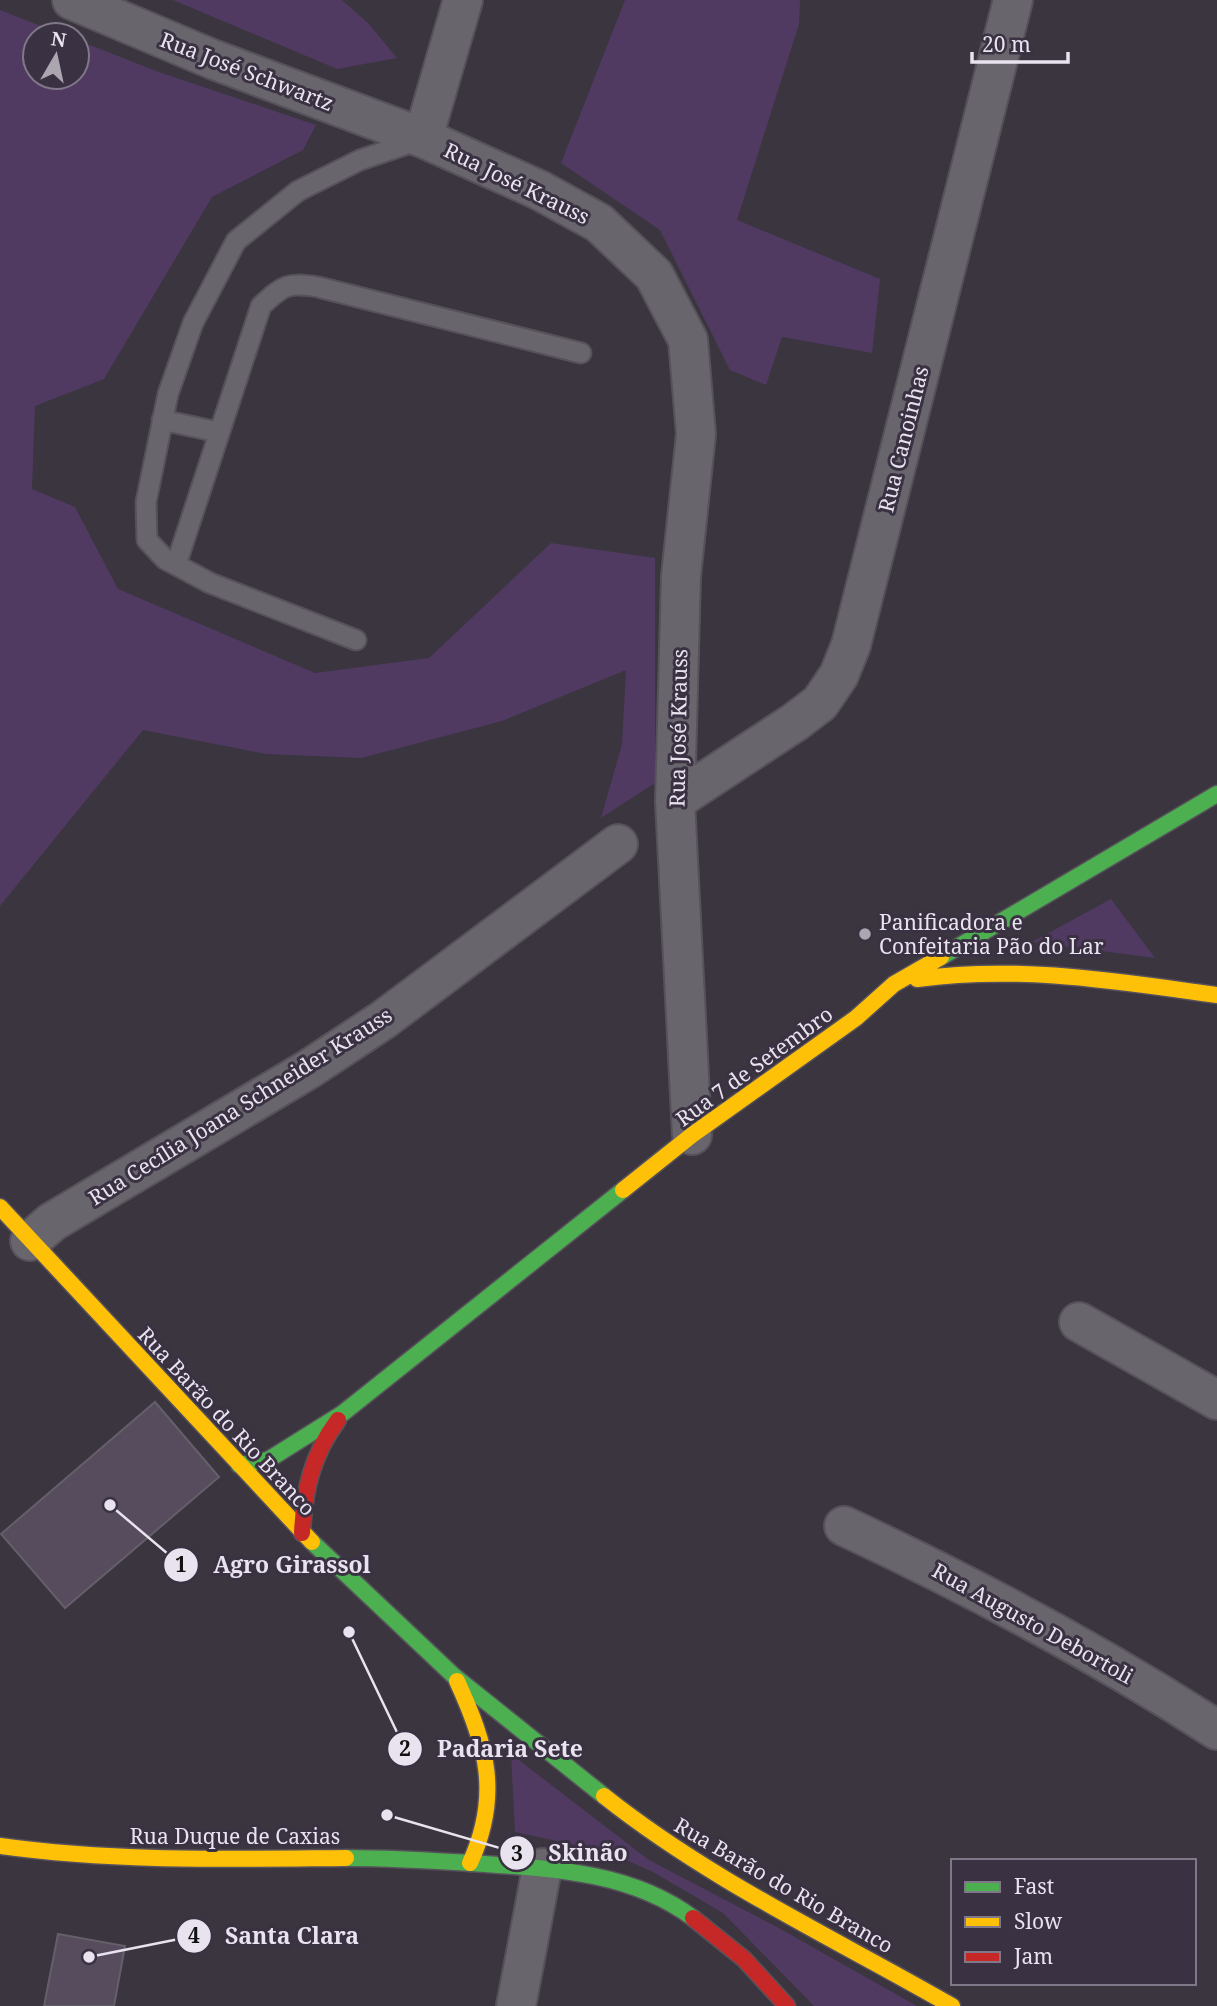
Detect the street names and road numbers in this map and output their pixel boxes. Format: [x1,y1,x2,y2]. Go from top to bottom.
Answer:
street label: Rua José Schwartz [156,25,338,117]
street label: Rua José Krauss [440,136,594,230]
street label: Rua Canoinhas [871,363,935,515]
street label: Rua José Krauss [663,649,693,807]
street label: Rua 7 de Setembro [670,1000,838,1132]
street label: Rua Cecília Joana Schneider Krauss [83,1001,397,1211]
street label: Rua Barão do Rio Branco [132,1321,322,1521]
street label: Rua Augusto Debortoli [928,1556,1139,1690]
street label: Rua Barão do Rio Branco [669,1811,899,1959]
street label: Rua Duque de Caxias [130,1822,340,1850]

